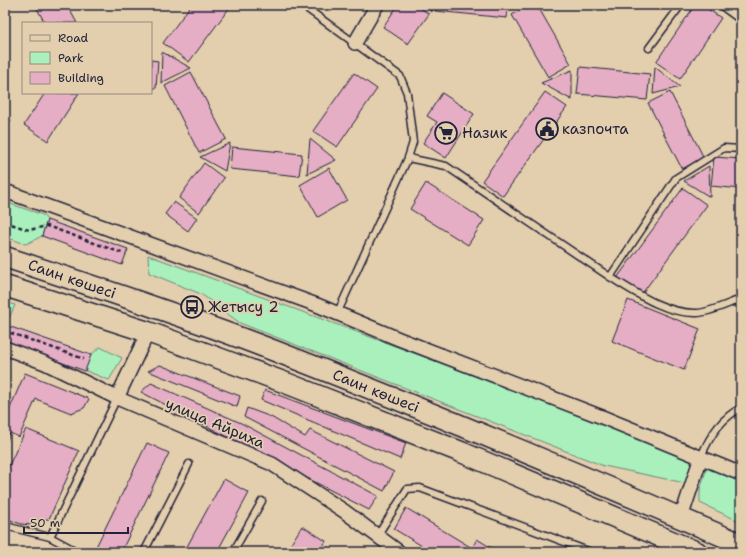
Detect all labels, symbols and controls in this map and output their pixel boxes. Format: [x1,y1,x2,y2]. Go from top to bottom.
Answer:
legend [22,22,152,94]
text: Road [58,30,89,46]
text: Park [58,50,84,66]
text: Building [58,70,104,86]
public building icon: казпочта [534,116,560,142]
place label: казпочта [562,119,629,139]
supermarket icon: Назик [433,120,459,146]
place label: Назик [462,123,507,143]
street label: Саин көшесі [25,255,119,303]
bus stop icon: Жетысу 2 [179,294,205,320]
place label: Жетысу 2 [208,297,279,317]
street label: Саин көшесі [330,365,422,417]
street label: улица Айриха [162,393,268,453]
scale bar [24,509,128,535]
text: 50 m [30,515,60,531]

